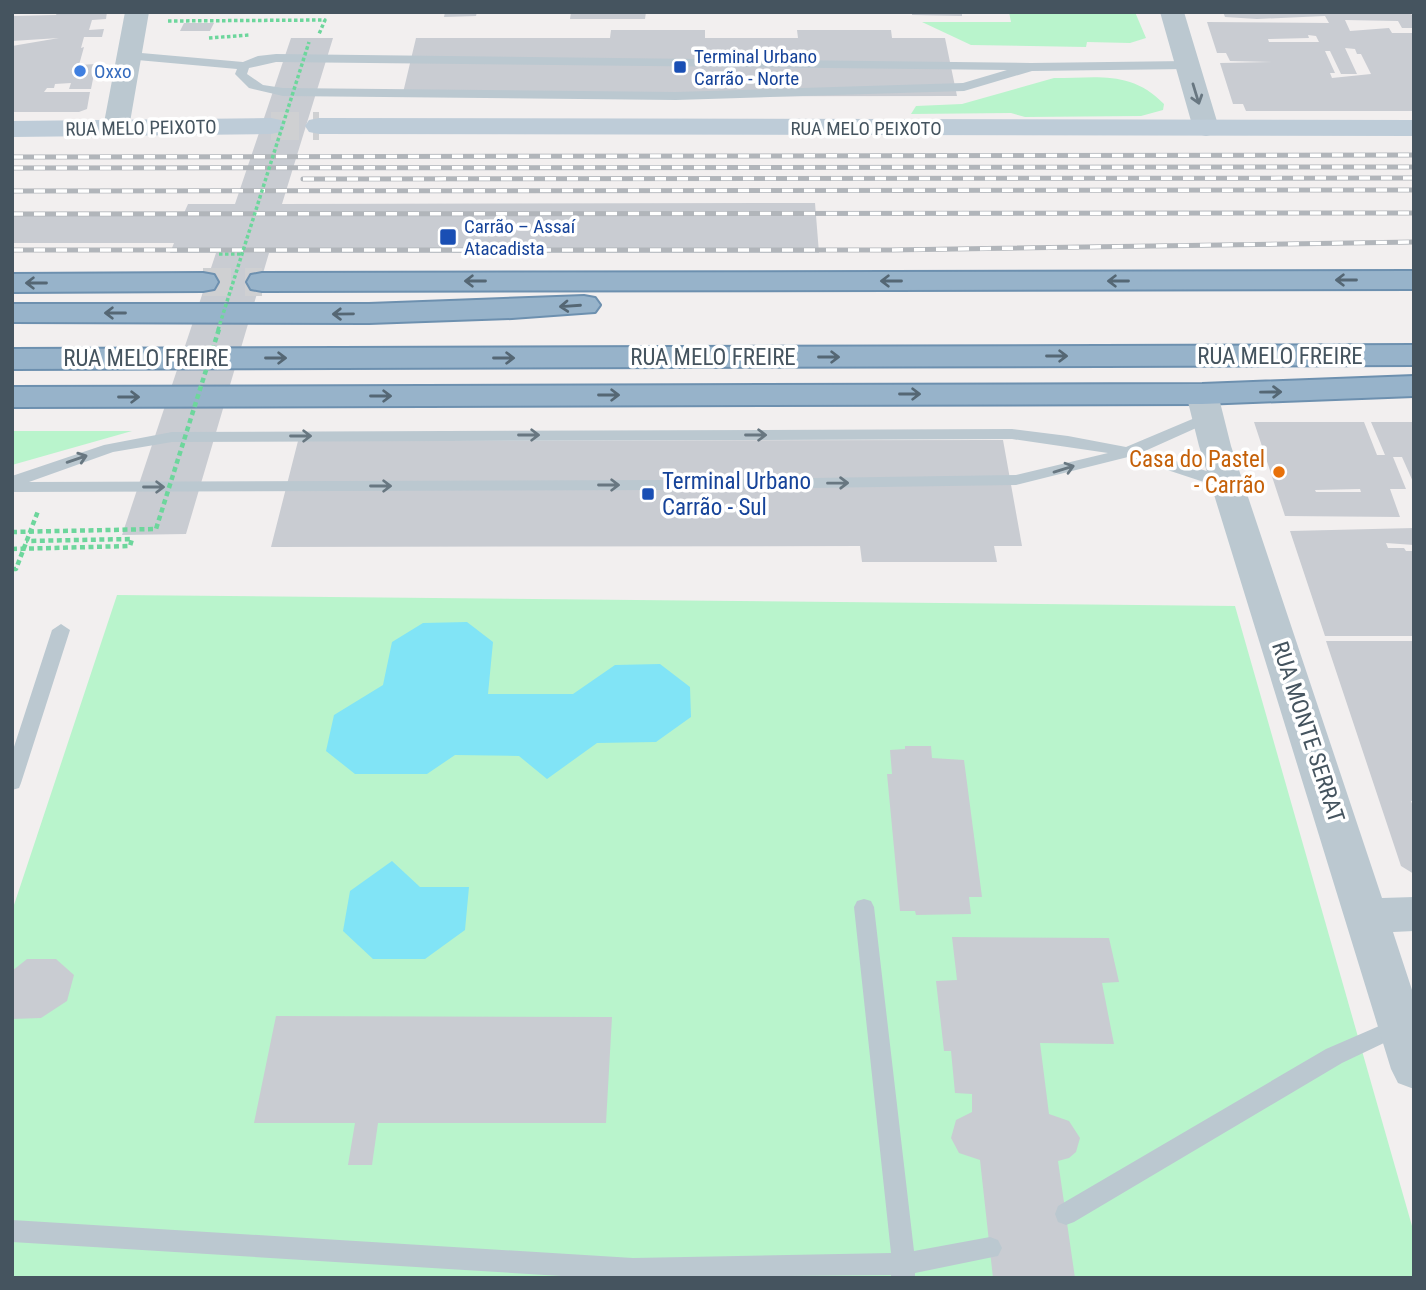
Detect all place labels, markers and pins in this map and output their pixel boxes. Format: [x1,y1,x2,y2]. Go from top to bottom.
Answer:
place label: Terminal Urbano Carrão - Norte [694,45,817,90]
marker: Terminal Urbano Carrão - Norte [672,59,688,75]
place label: Oxxo [94,60,131,83]
marker: Oxxo [72,63,88,79]
place label: Carrão – Assaí Atacadista [464,215,577,260]
marker: Carrão – Assaí Atacadista [438,227,458,247]
place label: Casa do Pastel - Carrão [1129,446,1265,499]
marker: Casa do Pastel - Carrão [1271,464,1287,480]
place label: Terminal Urbano Carrão - Sul [662,468,811,521]
marker: Terminal Urbano Carrão - Sul [640,486,656,502]

